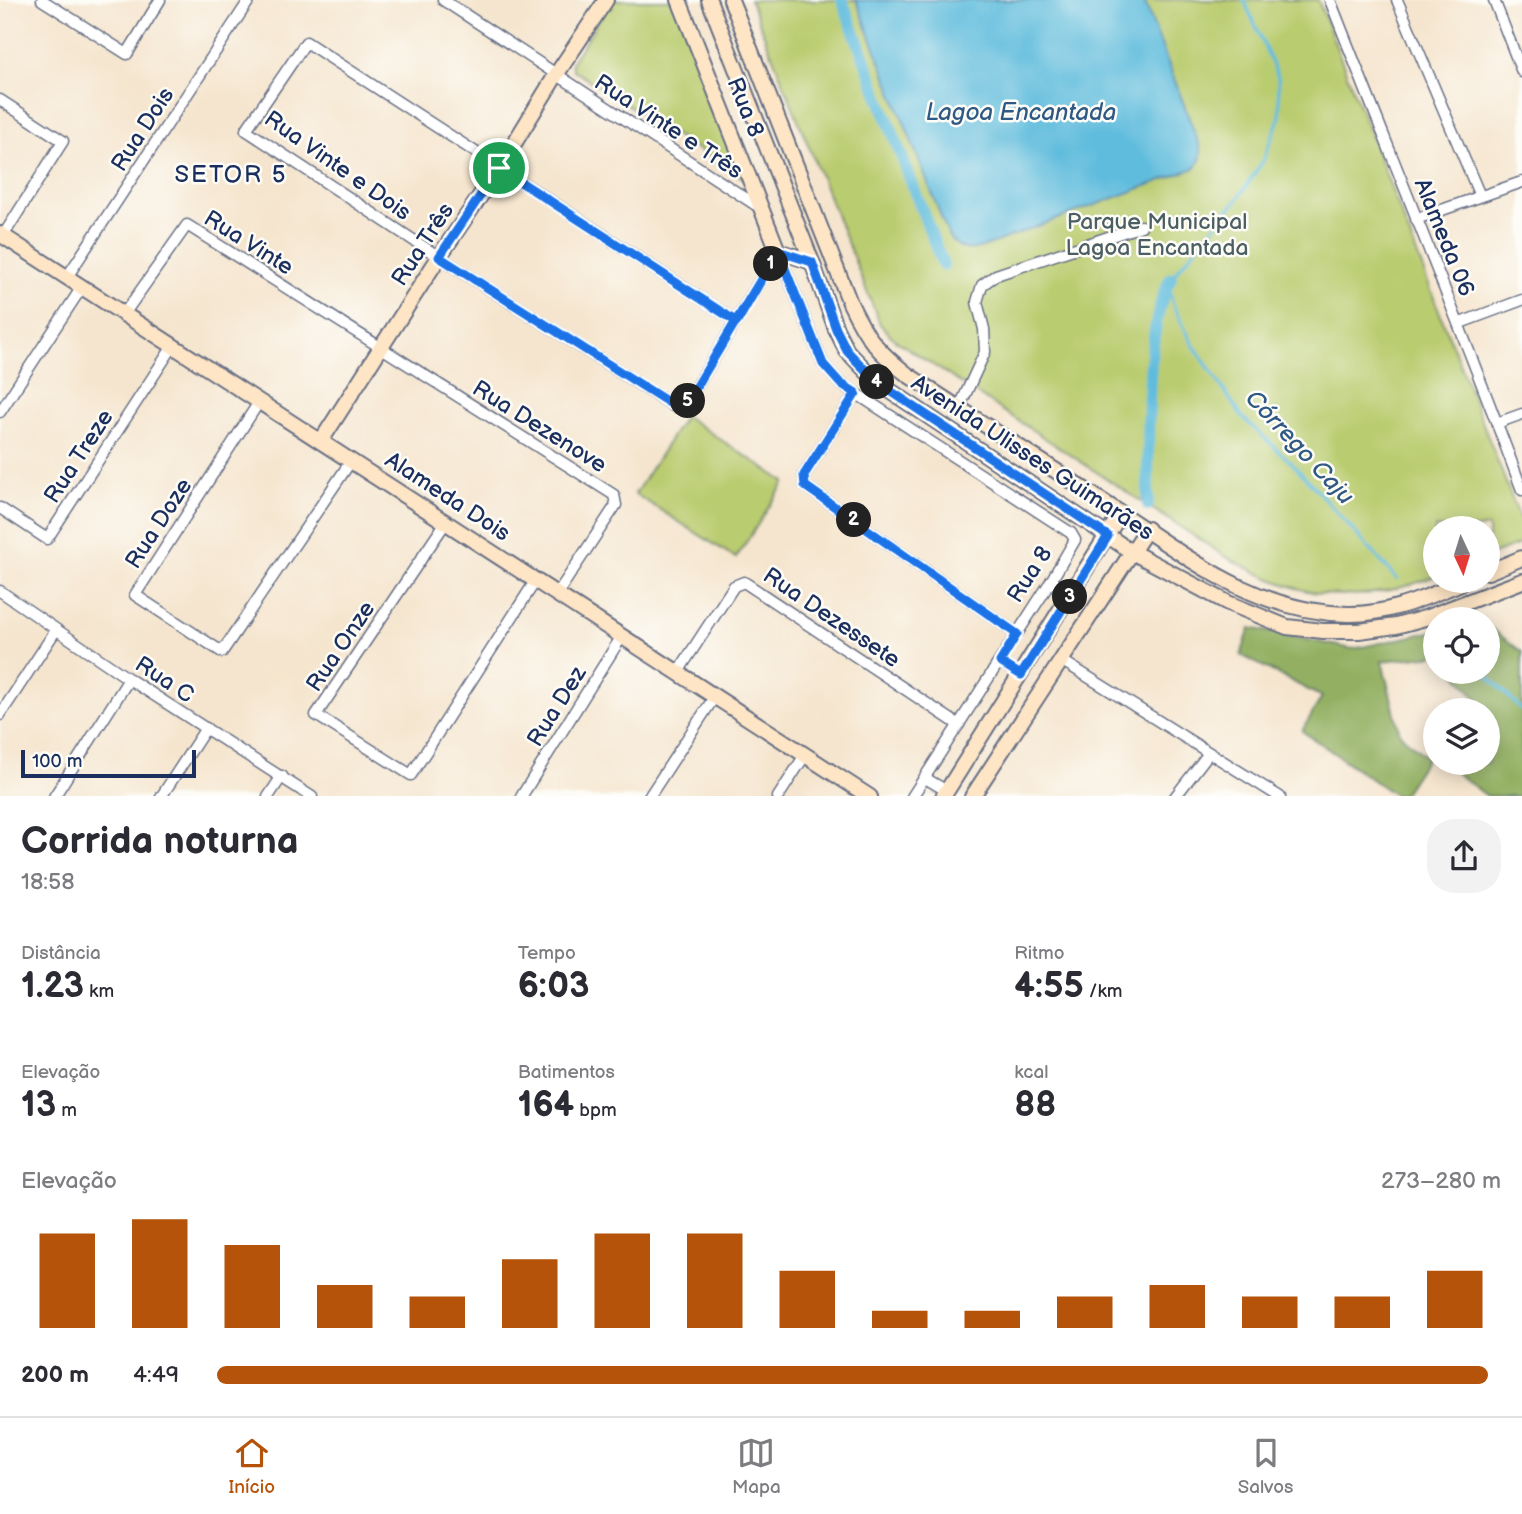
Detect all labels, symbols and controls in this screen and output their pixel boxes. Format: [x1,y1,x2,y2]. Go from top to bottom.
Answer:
street label: Rua Vinte e Três [589,68,748,185]
street label: Rua 8 [721,73,770,141]
street label: Rua Dois [105,82,180,177]
water label: Lagoa Encantada [926,98,1116,127]
street label: Rua Vinte e Dois [259,105,416,227]
pin [469,138,529,198]
icon: arrive [480,149,518,187]
district label: SETOR 5 [175,160,287,189]
street label: Alameda 06 [1408,174,1480,300]
street label: Rua Três [386,198,460,291]
street label: Rua Vinte [199,204,298,281]
park label: Parque Municipal Lagoa Encantada [1065,208,1249,262]
pin: 1 [754,246,788,282]
text: 1 [767,252,775,275]
pin: 4 [860,364,894,400]
street label: Avenida Ulisses Guimarães [906,369,1159,547]
text: 4 [871,370,882,393]
street label: Rua Dezenove [467,374,612,479]
pin: 5 [670,384,706,418]
water label: Córrego Caju [1239,384,1360,511]
text: 5 [682,389,693,412]
street label: Rua Treze [38,404,119,509]
street label: Alameda Dois [380,446,515,548]
street label: Rua Doze [119,473,198,574]
pin: 2 [836,503,872,538]
text: 2 [848,508,859,531]
north arrow [1423,516,1500,593]
map controls [1423,516,1500,775]
street label: Rua 8 [1001,541,1058,608]
street label: Rua Dezessete [758,562,905,674]
pin: 3 [1052,580,1088,614]
text: 3 [1064,585,1075,608]
street label: Rua Onze [300,596,381,697]
button: locate [1423,607,1500,684]
street label: Rua C [130,650,199,709]
street label: Rua Dez [521,660,593,752]
button: layers [1423,698,1500,775]
scale bar [21,748,196,779]
text: 100 m [32,750,83,773]
text: Corrida noturna [21,819,299,864]
button: share [1427,819,1501,893]
text: 18:58 [21,868,75,896]
text: Distância [21,942,101,965]
text: Tempo [518,942,576,965]
text: Ritmo [1014,942,1065,965]
text: 1.23 [21,965,84,1008]
text: 6:03 [518,965,590,1008]
text: 4:55 [1014,965,1084,1008]
text: km [84,980,114,1003]
text: /km [1084,980,1122,1003]
text: Elevação [21,1061,100,1084]
text: Batimentos [518,1061,615,1084]
text: kcal [1014,1061,1048,1084]
text: 13 [21,1084,56,1127]
text: 164 [518,1084,574,1127]
text: 88 [1014,1084,1056,1127]
text: m [56,1099,77,1122]
text: bpm [574,1099,617,1122]
text: Elevação [21,1167,117,1195]
text: 273–280 m [1381,1167,1501,1195]
text: 200 m [21,1361,89,1389]
text: 4:49 [133,1361,179,1389]
tab: Início [228,1434,275,1499]
tab: Mapa [732,1434,781,1499]
tab: Salvos [1238,1434,1293,1499]

